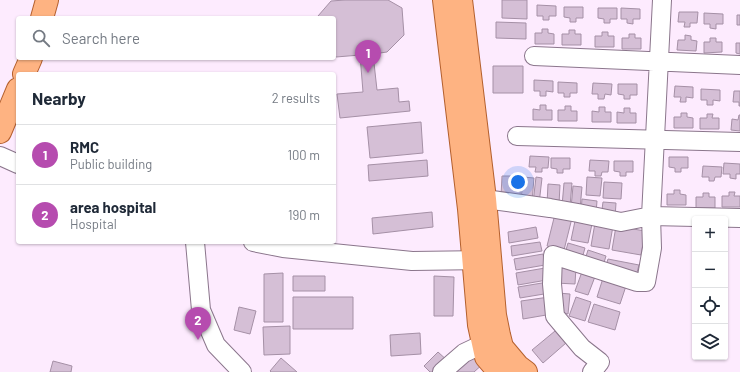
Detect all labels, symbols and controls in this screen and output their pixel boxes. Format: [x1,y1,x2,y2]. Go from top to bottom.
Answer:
search box [16,16,336,60]
icon: search [30,27,52,49]
text: Search here [62,29,140,47]
pin: 1 [355,40,381,73]
text: Nearby [32,88,86,108]
text: 2 results [272,90,320,106]
text: RMC [70,138,99,156]
text: 1 [43,147,47,163]
text: 100 m [287,147,320,163]
text: Public building [70,156,152,172]
your location [508,172,528,192]
text: area hospital [70,198,156,216]
text: 2 [41,207,49,223]
text: 190 m [288,207,320,223]
text: Hospital [70,216,117,232]
map controls [692,216,728,360]
button: + [692,216,728,252]
button: − [692,252,728,288]
button: locate [692,288,728,324]
pin: 2 [185,307,211,340]
button: layers [692,324,728,360]

